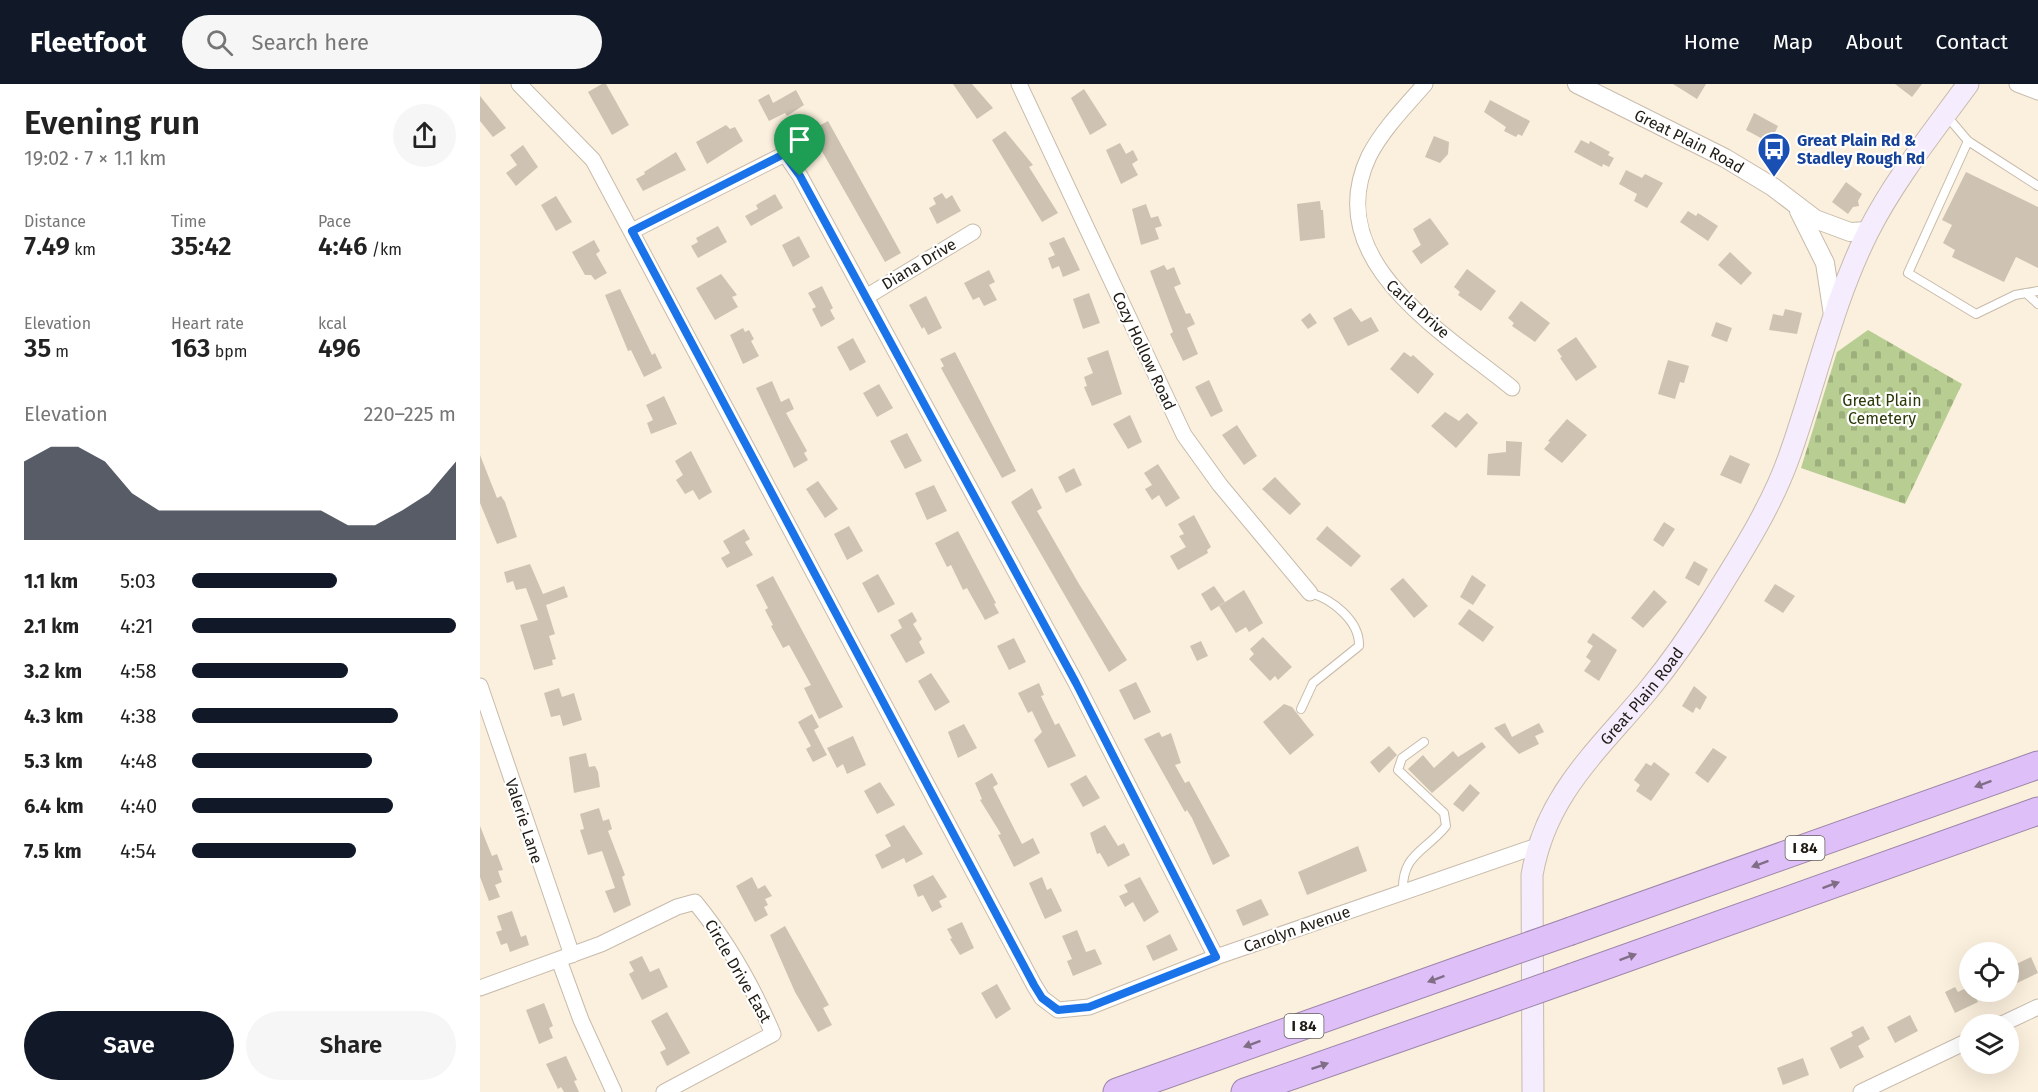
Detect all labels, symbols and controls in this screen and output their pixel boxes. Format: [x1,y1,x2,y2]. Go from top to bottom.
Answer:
search box [182,15,602,69]
text: Fleetfoot [30,26,146,59]
icon: search [203,26,236,59]
text: Search here [251,29,369,56]
text: Home [1684,29,1740,55]
text: Map [1773,29,1813,55]
text: About [1846,29,1903,55]
text: Contact [1936,29,2008,55]
text: Evening run [24,103,200,143]
button: share [393,104,456,167]
street label: Great Plain Road [1631,105,1748,177]
pin [774,114,825,176]
icon: arrive [783,123,816,156]
bus stop icon: Great Plain Rd & Stadley Rough Rd [1756,131,1792,178]
place label: Great Plain Rd & Stadley Rough Rd [1797,131,1925,168]
text: 19:02 · 7 × 1.1 km [24,146,166,170]
text: Distance [24,212,86,231]
text: Time [171,212,206,231]
text: Pace [318,212,351,231]
text: 7.49 [24,231,70,262]
text: 35:42 [171,231,231,262]
text: 4:46 [318,231,368,262]
street label: Diana Drive [878,234,960,294]
text: km [70,240,96,259]
text: /km [368,240,402,259]
street label: Carla Drive [1382,276,1454,342]
street label: Cozy Hollow Road [1108,289,1180,413]
text: Elevation [24,314,91,333]
text: Heart rate [171,314,244,333]
text: kcal [318,314,347,333]
text: 35 [24,333,51,364]
text: 163 [171,333,210,364]
text: 496 [318,333,361,364]
text: m [51,342,69,361]
text: bpm [210,342,247,361]
park label: Great Plain Cemetery [1842,391,1922,428]
text: Elevation [24,402,108,426]
text: 220–225 m [364,402,456,426]
text: 1.1 km [24,569,78,593]
text: 5:03 [120,569,156,593]
text: 2.1 km [24,614,79,638]
text: 4:21 [120,614,154,638]
street label: Great Plain Road [1596,644,1687,749]
text: 3.2 km [24,659,82,683]
text: 4:58 [120,659,157,683]
text: 4.3 km [24,704,84,728]
text: 4:38 [120,704,157,728]
text: 5.3 km [24,749,83,773]
text: 4:48 [120,749,157,773]
street label: Valerie Lane [501,776,547,866]
one-way arrow [1974,780,1992,790]
text: 6.4 km [24,794,84,818]
text: 4:40 [120,794,157,818]
road number: I 84 [1786,836,1824,860]
text: 7.5 km [24,839,82,863]
text: 4:54 [120,839,156,863]
one-way arrow [1750,859,1768,869]
one-way arrow [1822,879,1840,889]
street label: Carolyn Avenue [1241,902,1353,956]
street label: Circle Drive East [701,916,775,1026]
map controls [1959,942,2019,1074]
button: locate [1959,942,2019,1002]
one-way arrow [1619,952,1637,962]
one-way arrow [1427,974,1445,984]
button: Save [24,1011,234,1080]
button: Share [246,1011,456,1080]
road number: I 84 [1284,1014,1324,1038]
button: layers [1959,1014,2019,1074]
one-way arrow [1243,1039,1261,1049]
one-way arrow [1311,1060,1329,1070]

